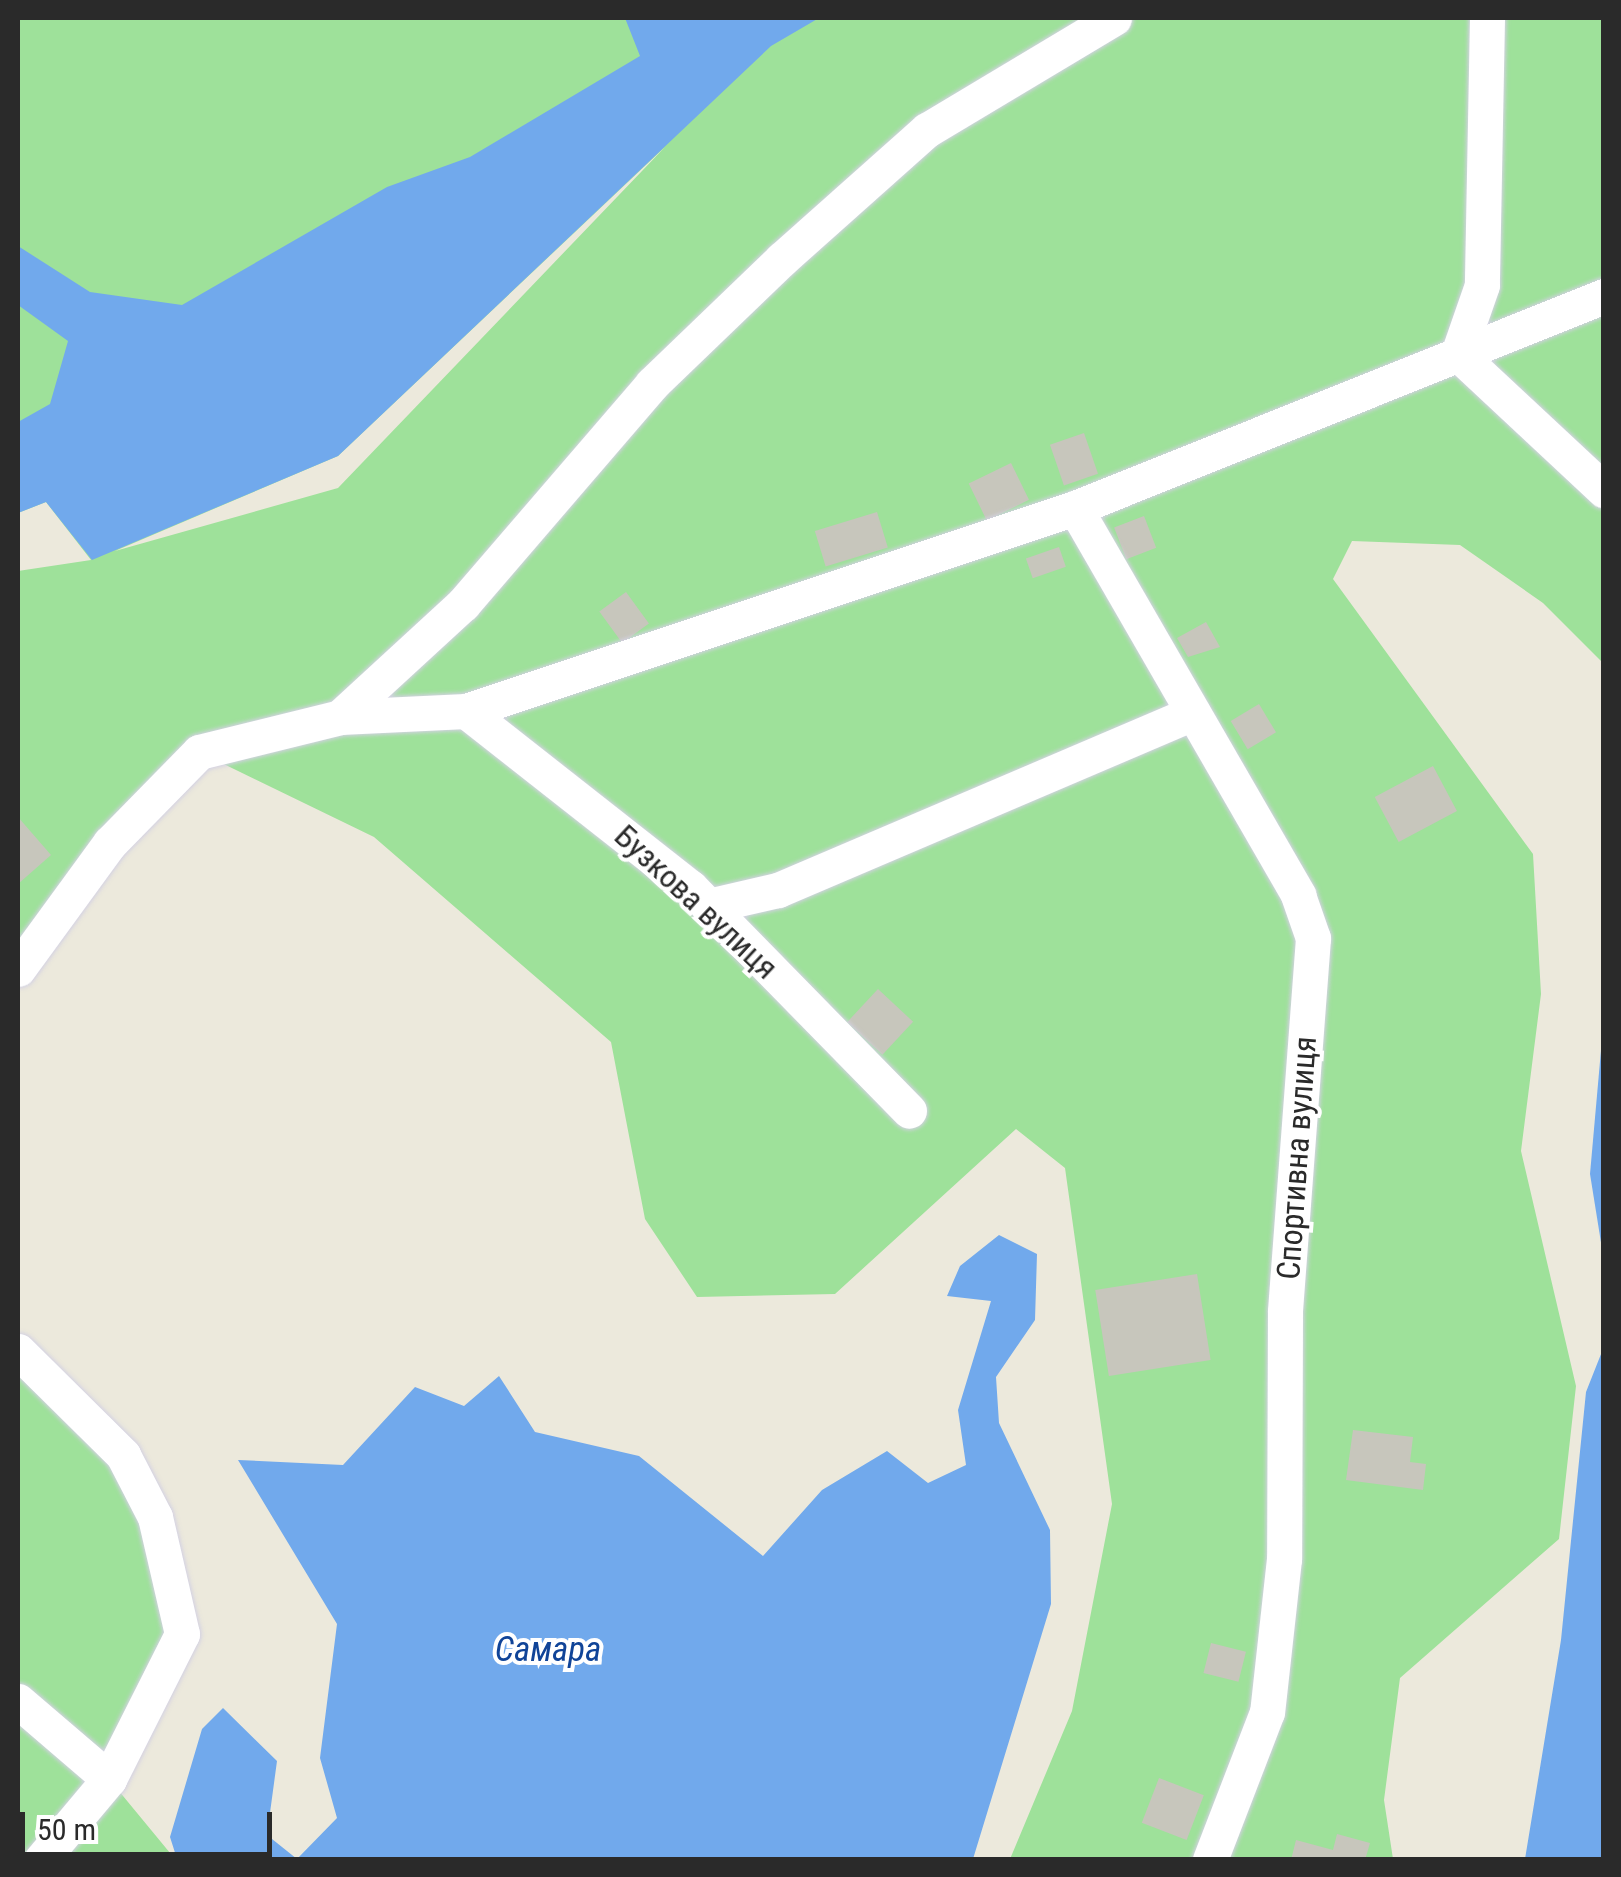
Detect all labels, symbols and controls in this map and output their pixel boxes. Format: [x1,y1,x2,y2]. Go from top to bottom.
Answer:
street label: Бузкова вулиця [607,817,785,987]
street label: Спортивна вулиця [1269,1035,1325,1281]
water label: Самара [495,1629,601,1671]
scale bar [25,1792,278,1854]
text: 50 m [37,1812,96,1847]

